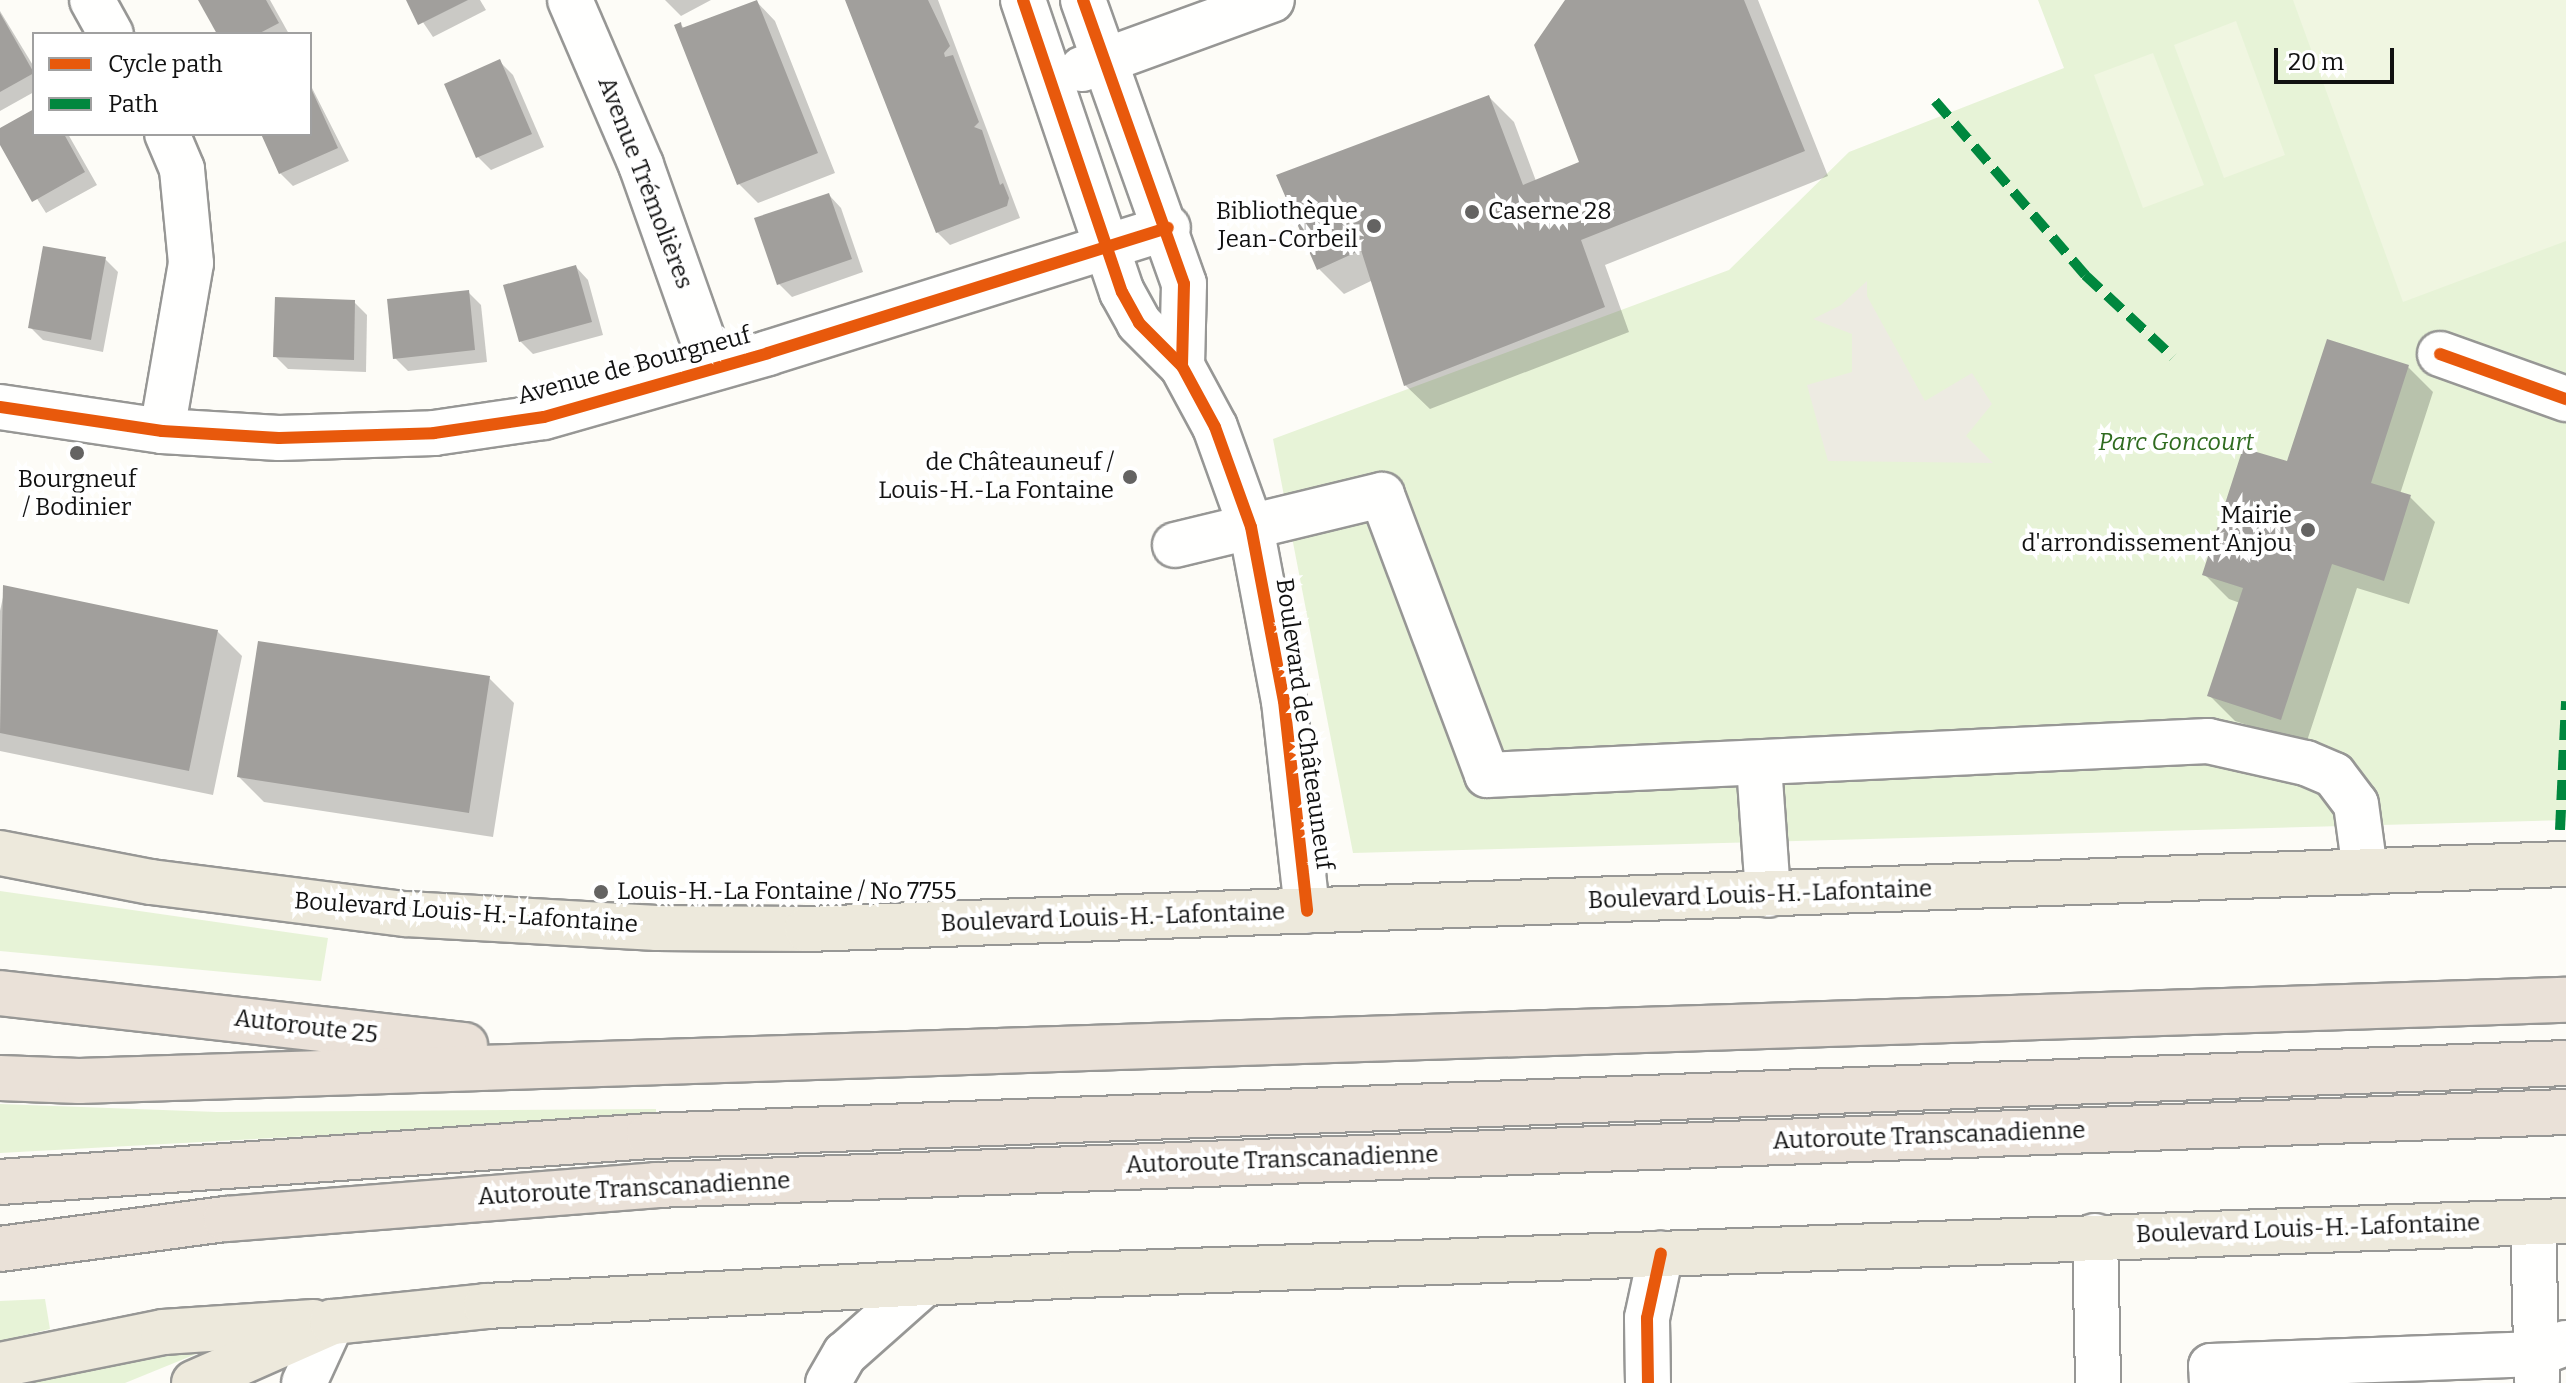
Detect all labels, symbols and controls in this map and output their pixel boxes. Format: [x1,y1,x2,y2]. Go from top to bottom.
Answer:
legend [32,32,312,136]
scale bar [2278,32,2398,82]
text: 20 m [2288,48,2344,76]
text: Cycle path [108,50,223,78]
street label: Avenue Trémolières [591,73,699,293]
text: Path [108,90,158,118]
place label: Bibliothèque Jean-Corbeil [1216,198,1358,254]
place label: Caserne 28 [1488,198,1612,226]
marker: Caserne 28 [1463,203,1481,221]
marker: Bibliothèque Jean-Corbeil [1365,217,1383,235]
street label: Avenue de Bourgneuf [514,321,754,411]
park label: Parc Goncourt [2098,429,2254,457]
marker: Bourgneuf / Bodinier [68,444,86,462]
place label: de Châteauneuf / Louis-H.-La Fontaine [878,449,1114,505]
place label: Bourgneuf / Bodinier [18,466,136,522]
marker: de Châteauneuf / Louis-H.-La Fontaine [1121,468,1139,486]
place label: Mairie d'arrondissement Anjou [2022,502,2292,558]
marker: Mairie d'arrondissement Anjou [2299,521,2317,539]
street label: Boulevard de Châteauneuf [1269,576,1339,872]
street label: Boulevard Louis-H.-Lafontaine [1587,875,1933,915]
place label: Louis-H.-La Fontaine / No 7755 [617,878,956,906]
marker: Louis-H.-La Fontaine / No 7755 [592,883,610,901]
street label: Boulevard Louis-H.-Lafontaine [293,887,639,939]
street label: Boulevard Louis-H.-Lafontaine [940,898,1286,938]
street label: Autoroute 25 [233,1004,379,1050]
street label: Autoroute Transcanadienne [1772,1116,2086,1156]
street label: Autoroute Transcanadienne [1125,1140,1439,1180]
street label: Autoroute Transcanadienne [477,1166,791,1212]
street label: Boulevard Louis-H.-Lafontaine [2135,1209,2481,1249]

